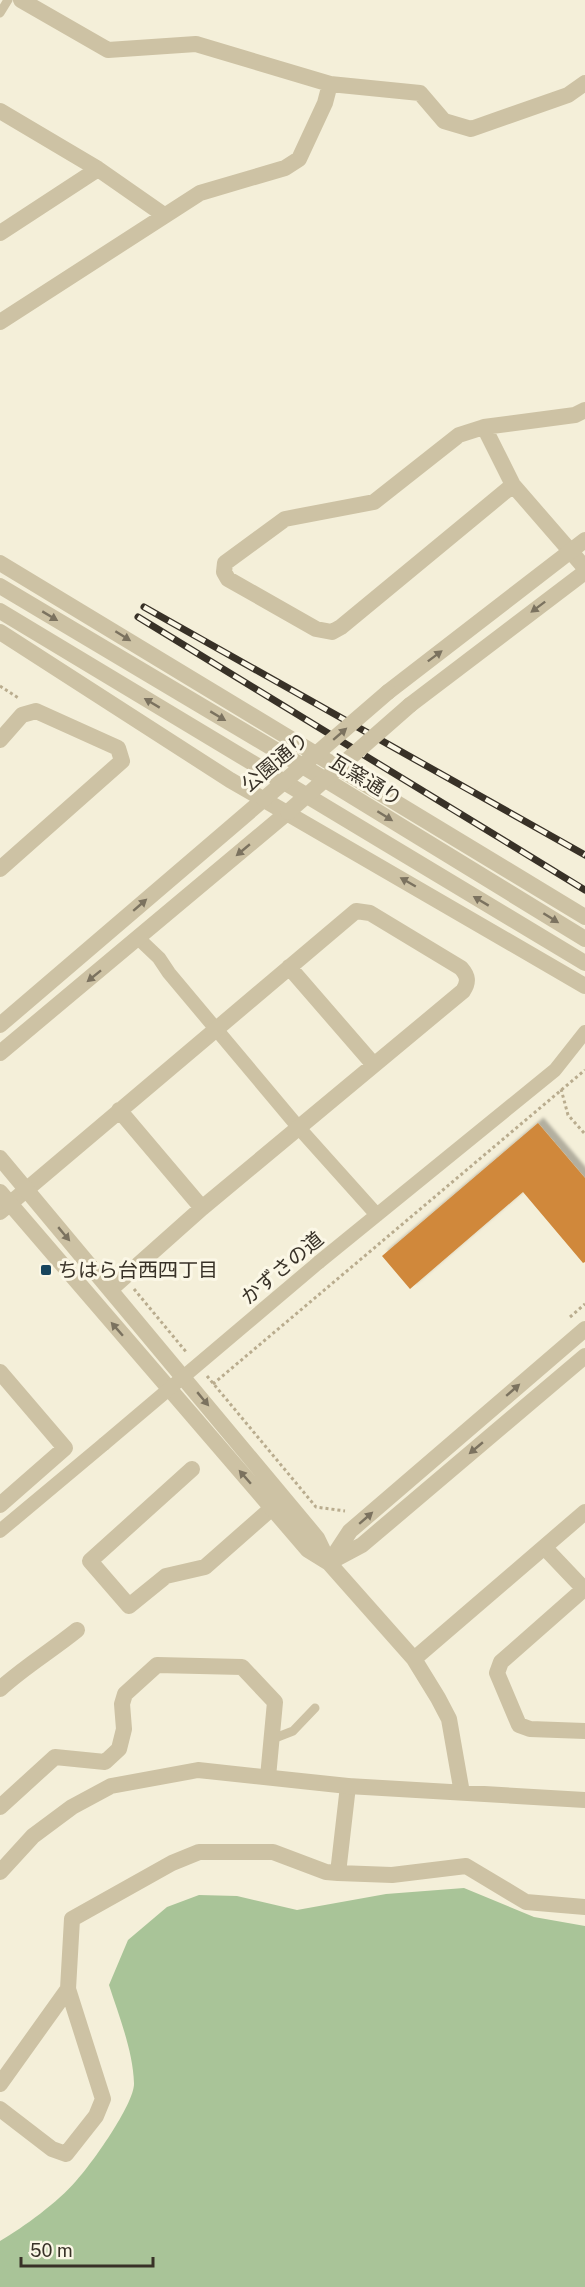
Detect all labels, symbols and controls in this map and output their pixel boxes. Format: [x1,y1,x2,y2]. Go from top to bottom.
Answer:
one-way arrow [531,601,546,613]
one-way arrow [42,611,59,621]
one-way arrow [115,630,131,641]
one-way arrow [427,650,443,662]
one-way arrow [144,697,160,708]
one-way arrow [210,710,226,721]
street label: 公園通り [237,727,313,797]
one-way arrow [332,727,348,740]
street label: 瓦窯通り [326,749,406,811]
one-way arrow [377,811,393,822]
one-way arrow [236,843,251,856]
one-way arrow [400,877,416,888]
one-way arrow [473,895,489,906]
one-way arrow [132,899,147,912]
one-way arrow [543,913,559,924]
one-way arrow [86,969,102,982]
one-way arrow [57,1226,70,1241]
street label: かずさの道 [236,1227,328,1309]
place label: ちはら台西四丁目 [58,1258,218,1282]
marker: ちはら台西四丁目 [39,1263,53,1277]
one-way arrow [111,1322,124,1337]
one-way arrow [505,1384,521,1397]
one-way arrow [196,1392,208,1407]
one-way arrow [469,1441,484,1454]
one-way arrow [238,1469,251,1485]
one-way arrow [358,1511,374,1524]
scale bar [21,2230,153,2268]
text: 50 m [30,2240,73,2261]

